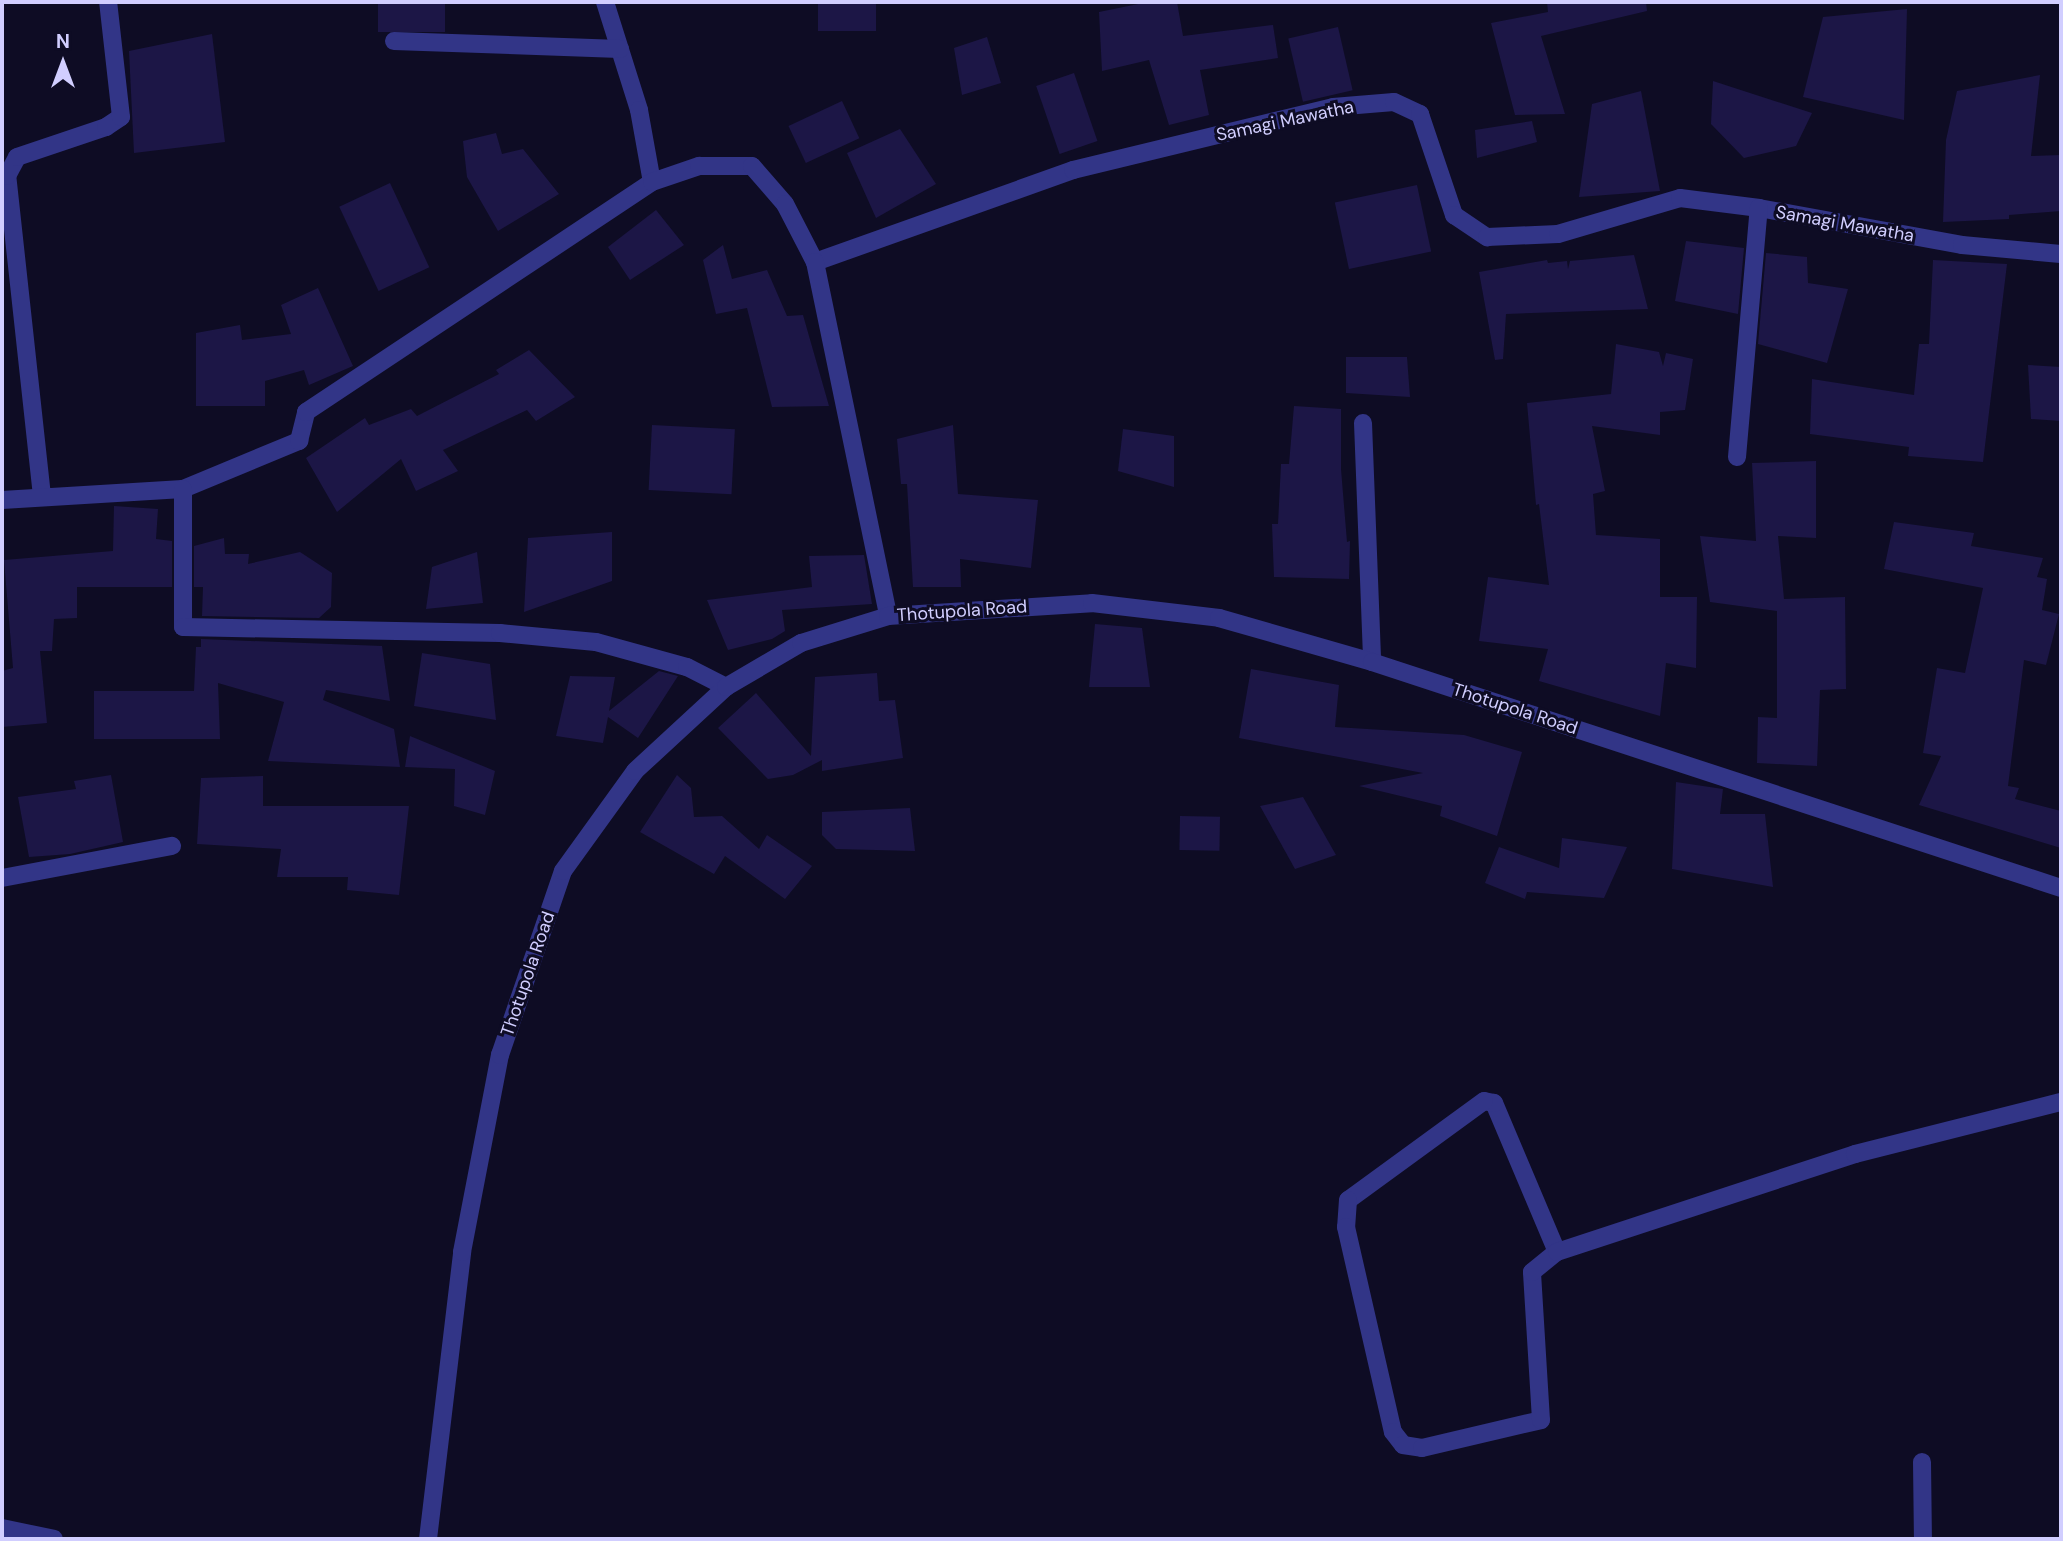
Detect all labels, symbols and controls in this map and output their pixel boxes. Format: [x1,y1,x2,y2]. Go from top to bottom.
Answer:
north arrow [28,28,98,98]
text: N [56,29,70,54]
street label: Samagi Mawatha [1214,96,1356,146]
street label: Samagi Mawatha [1774,201,1916,247]
street label: Thotupola Road [896,596,1028,626]
street label: Thotupola Road [1450,679,1580,739]
street label: Thotupola Road [497,909,559,1039]

